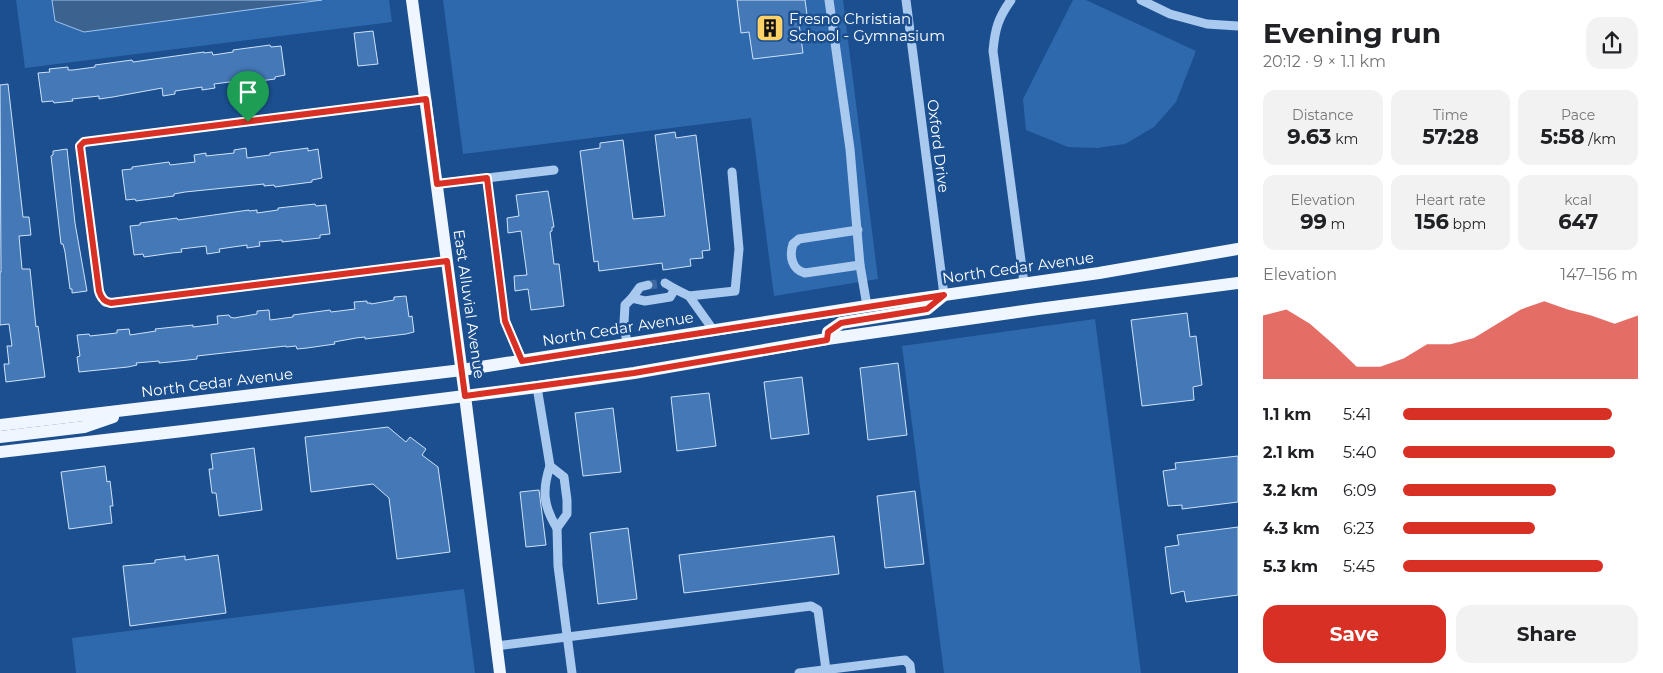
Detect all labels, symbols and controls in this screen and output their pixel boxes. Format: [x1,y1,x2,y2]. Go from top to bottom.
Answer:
place label: Fresno Christian School - Gymnasium [789,9,945,45]
building icon: Fresno Christian School - Gymnasium [755,13,785,43]
text: Evening run [1263,16,1441,50]
button: share [1586,17,1638,69]
text: 20:12 · 9 × 1.1 km [1263,52,1386,71]
pin [227,71,269,122]
icon: arrive [234,78,262,106]
street label: Oxford Drive [923,98,954,194]
text: Distance [1292,106,1354,124]
text: Time [1433,106,1468,124]
text: Pace [1561,106,1595,124]
text: 9.63 [1287,124,1332,149]
text: 57:28 [1422,124,1479,149]
text: 5:58 [1540,124,1585,149]
text: km [1332,130,1358,148]
text: /km [1585,130,1616,148]
text: Elevation [1290,191,1355,209]
text: Heart rate [1415,191,1486,209]
text: kcal [1564,191,1592,209]
text: 99 [1300,209,1327,234]
text: 156 [1415,209,1449,234]
text: 647 [1558,209,1598,234]
text: m [1327,215,1345,233]
text: bpm [1449,215,1486,233]
street label: East Alluvial Avenue [450,228,489,380]
street label: North Cedar Avenue [941,247,1095,288]
text: Elevation [1263,265,1337,284]
text: 147–156 m [1560,265,1638,284]
street label: North Cedar Avenue [541,307,695,350]
street label: North Cedar Avenue [140,364,294,401]
text: 1.1 km [1263,405,1311,424]
text: 5:41 [1343,405,1371,424]
text: 2.1 km [1263,443,1315,462]
text: 5:40 [1343,443,1377,462]
text: 3.2 km [1263,481,1318,500]
text: 6:09 [1343,481,1376,500]
text: 4.3 km [1263,519,1320,538]
text: 6:23 [1343,519,1374,538]
text: 5.3 km [1263,557,1318,576]
text: 5:45 [1343,557,1375,576]
button: Save [1263,605,1446,663]
button: Share [1456,605,1638,663]

